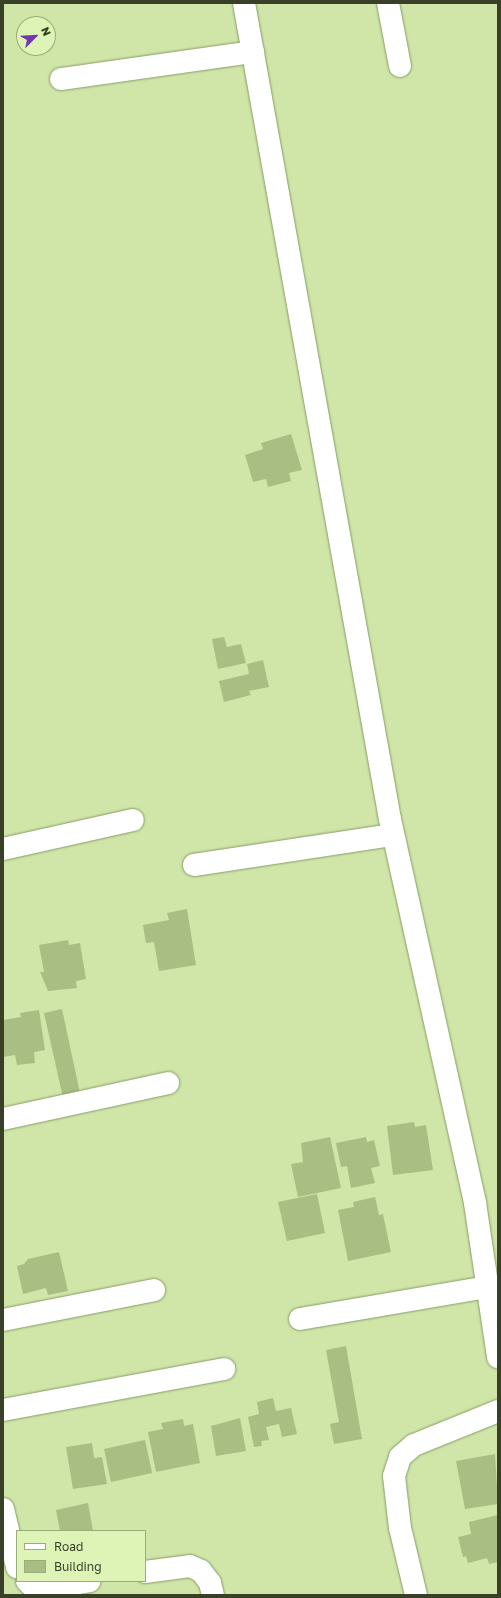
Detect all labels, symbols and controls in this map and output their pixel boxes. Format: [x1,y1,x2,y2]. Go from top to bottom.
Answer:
north arrow [16,16,56,56]
text: N [39,25,54,38]
legend [16,1530,146,1582]
text: Road [54,1539,83,1554]
text: Building [54,1559,102,1574]

